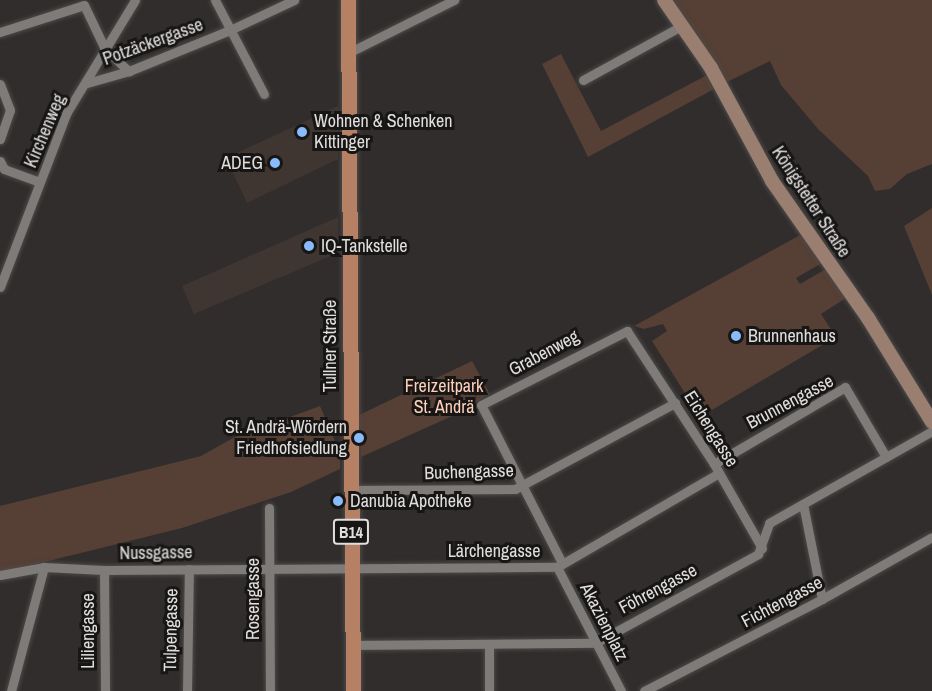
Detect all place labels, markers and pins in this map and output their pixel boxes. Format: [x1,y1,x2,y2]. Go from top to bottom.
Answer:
place label: Wohnen & Schenken Kittinger [314,111,452,154]
marker: Wohnen & Schenken Kittinger [295,125,309,139]
place label: ADEG [221,152,263,174]
marker: ADEG [268,156,282,170]
place label: IQ-Tankstelle [321,235,407,257]
marker: IQ-Tankstelle [302,239,316,253]
place label: Brunnenhaus [748,325,836,347]
marker: Brunnenhaus [729,329,743,343]
place label: St. Andrä-Wördern Friedhofsiedlung [224,417,347,460]
marker: St. Andrä-Wördern Friedhofsiedlung [352,431,366,445]
place label: Danubia Apotheke [350,490,472,512]
marker: Danubia Apotheke [331,494,345,508]

